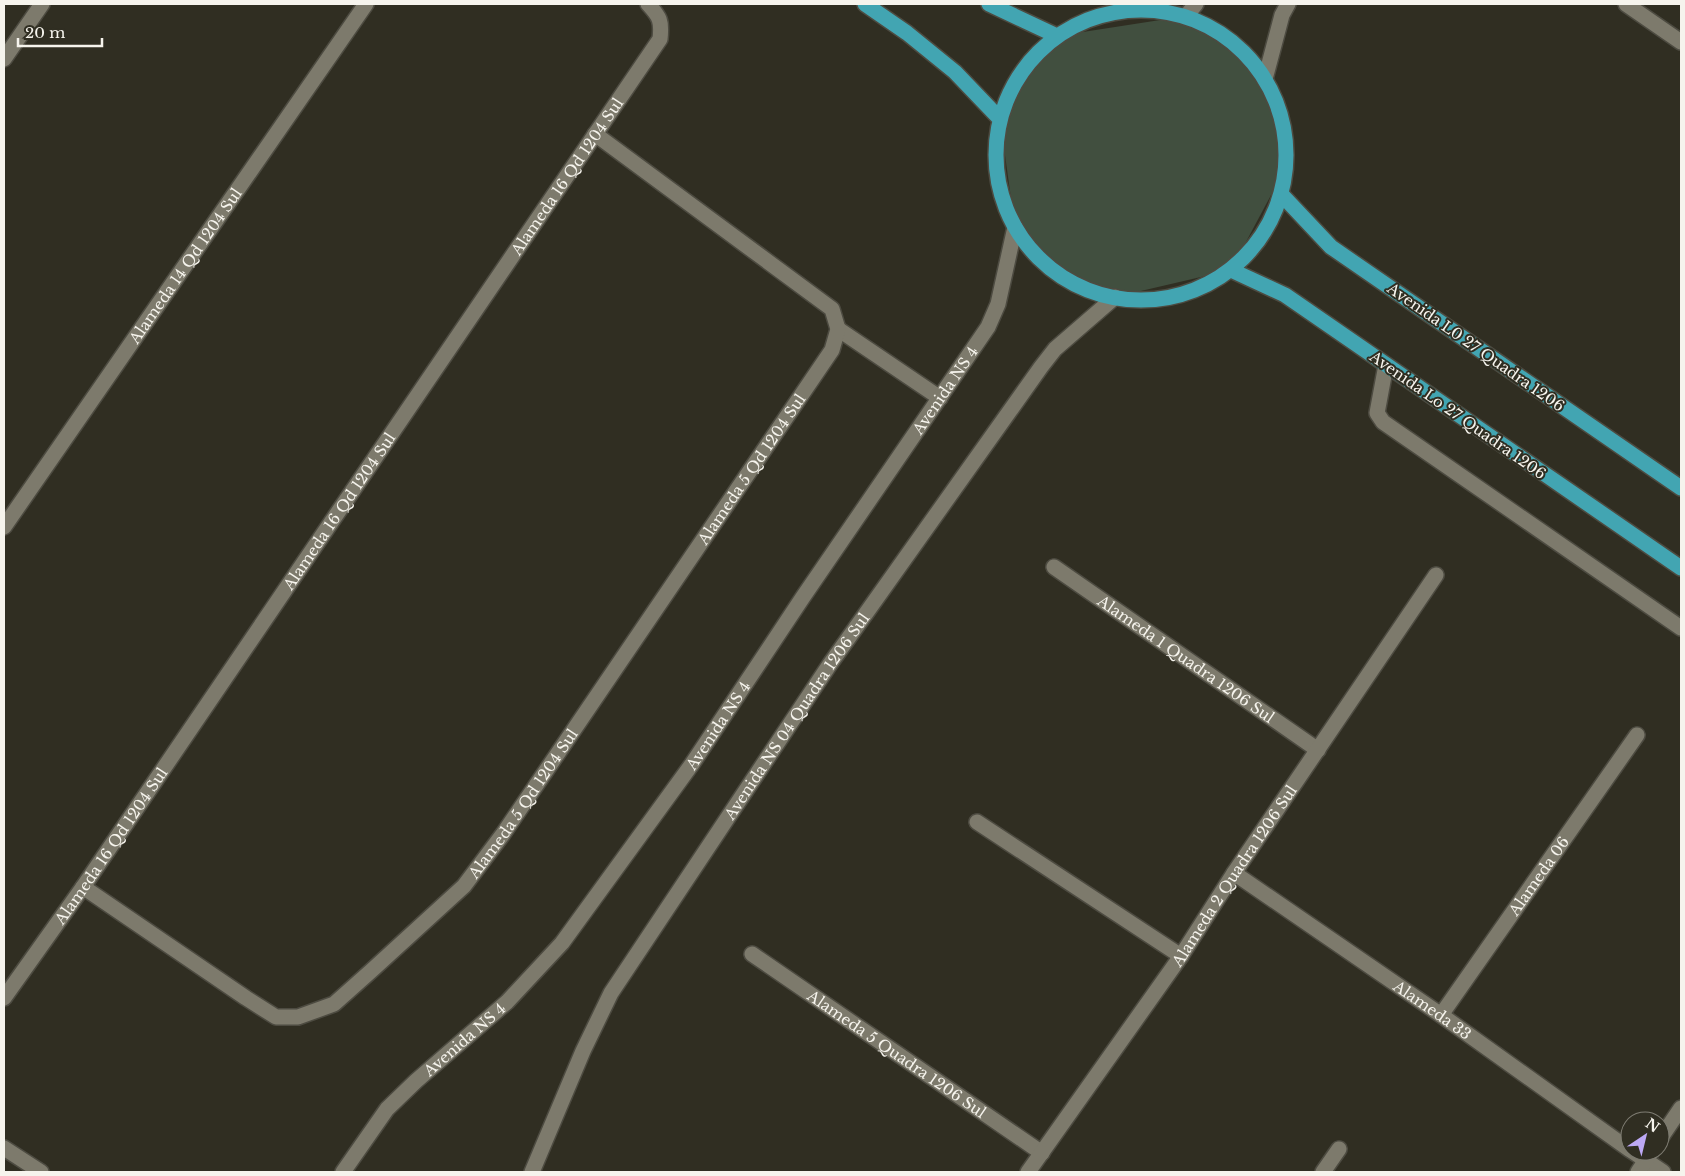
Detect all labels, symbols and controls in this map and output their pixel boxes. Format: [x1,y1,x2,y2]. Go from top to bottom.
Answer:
scale bar [18,15,101,47]
text: 20 m [25,23,65,42]
street label: Alameda 16 Qd 1204 Sul [506,94,627,259]
street label: Alameda 14 Qd 1204 Sul [124,184,246,348]
street label: Avenida L0 27 Quadra 1206 [1383,278,1568,416]
street label: Avenida NS 4 [907,342,982,438]
street label: Avenida Lo 27 Quadra 1206 [1365,346,1550,483]
street label: Alameda 5 Qd 1204 Sul [693,390,809,549]
street label: Alameda 16 Qd 1204 Sul [278,429,399,594]
street label: Alameda 1 Quadra 1206 Sul [1093,590,1278,727]
street label: Avenida NS 04 Quadra 1206 Sul [719,609,873,824]
street label: Avenida NS 4 [681,677,754,774]
street label: Alameda 5 Qd 1204 Sul [463,725,581,883]
street label: Alameda 16 Qd 1204 Sul [50,764,171,929]
street label: Alameda 2 Quadra 1206 Sul [1167,781,1301,971]
street label: Alameda 06 [1504,832,1573,920]
street label: Alameda 33 [1389,975,1475,1043]
street label: Alameda 5 Quadra 1206 Sul [803,985,990,1122]
street label: Avenida NS 4 [419,998,509,1081]
north arrow [1620,1111,1670,1161]
text: N [1642,1114,1663,1137]

